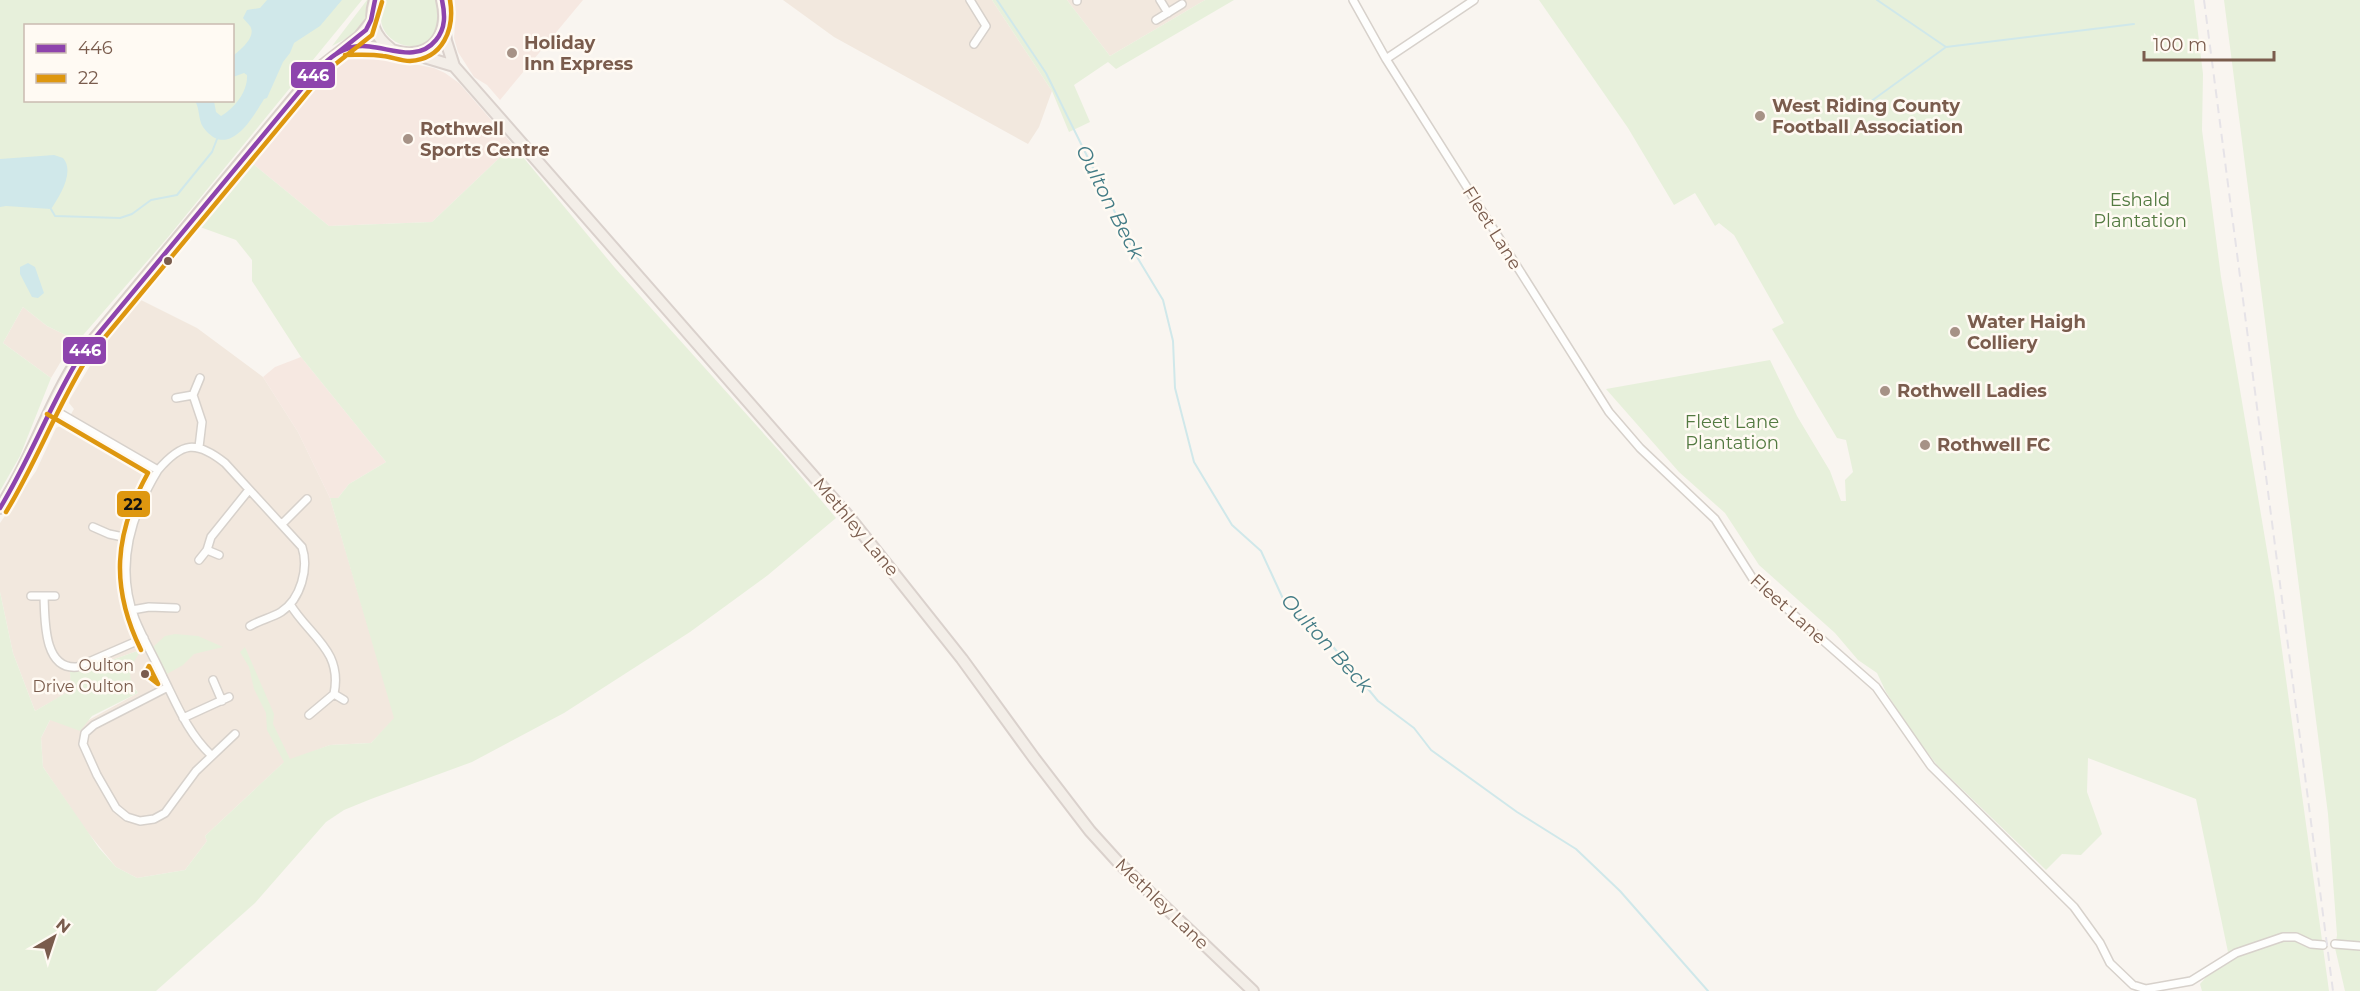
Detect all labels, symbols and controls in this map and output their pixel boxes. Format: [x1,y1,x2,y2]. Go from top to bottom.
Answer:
legend [24,24,234,102]
scale bar [2144,24,2274,62]
place label: Holiday Inn Express [524,32,633,75]
text: 100 m [2153,34,2207,56]
text: 446 [78,37,113,59]
marker: Holiday Inn Express [505,46,519,60]
line badge: 446 [290,61,336,89]
text: 446 [297,66,329,85]
text: 22 [78,67,98,89]
place label: West Riding County Football Association [1772,95,1963,138]
marker: West Riding County Football Association [1753,109,1767,123]
place label: Rothwell Sports Centre [420,118,550,161]
marker: Rothwell Sports Centre [401,132,415,146]
water label: Oulton Beck [1071,141,1150,264]
street label: Fleet Lane [1458,182,1526,274]
park label: Eshald Plantation [2093,189,2187,232]
unlabelled marker [162,255,174,267]
place label: Water Haigh Colliery [1967,311,2086,354]
marker: Water Haigh Colliery [1948,325,1962,339]
line badge: 446 [62,336,107,365]
text: 446 [69,341,101,360]
place label: Rothwell Ladies [1897,380,2047,402]
marker: Rothwell Ladies [1878,384,1892,398]
park label: Fleet Lane Plantation [1685,411,1779,454]
place label: Rothwell FC [1937,434,2050,456]
marker: Rothwell FC [1918,438,1932,452]
street label: Methley Lane [808,473,904,581]
line badge: 22 [116,490,151,518]
text: 22 [124,495,142,514]
street label: Fleet Lane [1746,569,1830,649]
water label: Oulton Beck [1276,589,1378,698]
place label: Oulton Drive Oulton [33,656,134,696]
marker: Oulton Drive Oulton [139,668,151,680]
street label: Methley Lane [1111,854,1214,954]
north arrow [24,907,84,967]
text: N [52,914,74,937]

